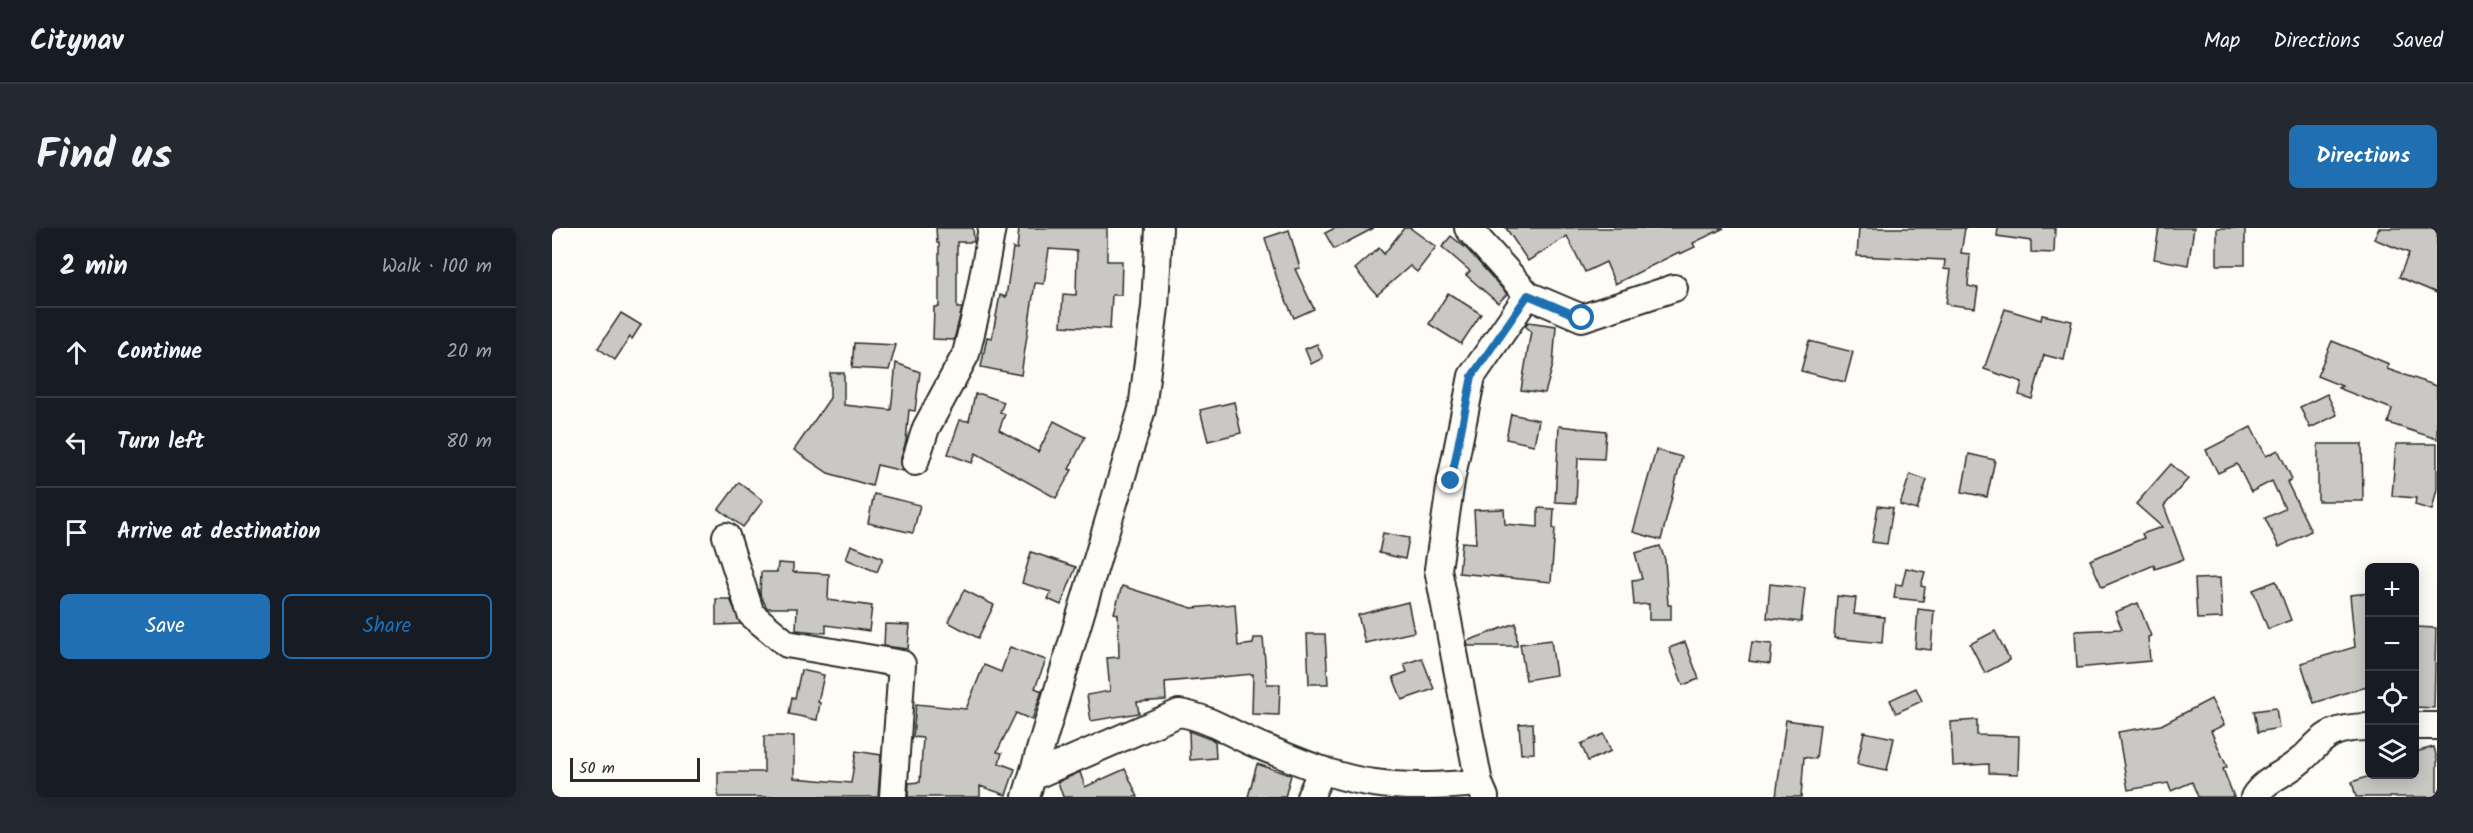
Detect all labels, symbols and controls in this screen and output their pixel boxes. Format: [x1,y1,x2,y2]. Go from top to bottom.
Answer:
text: Citynav [30,19,123,64]
text: Map [2204,25,2240,58]
text: Directions [2273,25,2360,58]
text: Saved [2393,25,2443,58]
text: Find us [36,123,172,190]
button: Directions [2289,125,2437,188]
text: 2 min [60,246,128,288]
text: Walk · 100 m [382,251,492,283]
route start [1568,304,1594,330]
text: Continue [117,335,202,370]
icon: ahead [60,336,93,369]
text: 20 m [446,336,492,368]
text: Turn left [117,425,204,460]
icon: left [60,426,93,459]
text: 80 m [446,426,492,458]
route end [1437,467,1463,493]
text: Arrive at destination [117,515,320,550]
icon: arrive [60,516,93,549]
map controls [2365,563,2419,779]
button: + [2365,563,2419,617]
button: Save [60,594,270,659]
button: Share [282,594,492,659]
button: − [2365,617,2419,671]
button: locate [2365,671,2419,725]
button: layers [2365,725,2419,779]
scale bar [570,755,700,782]
text: 50 m [579,756,615,781]

